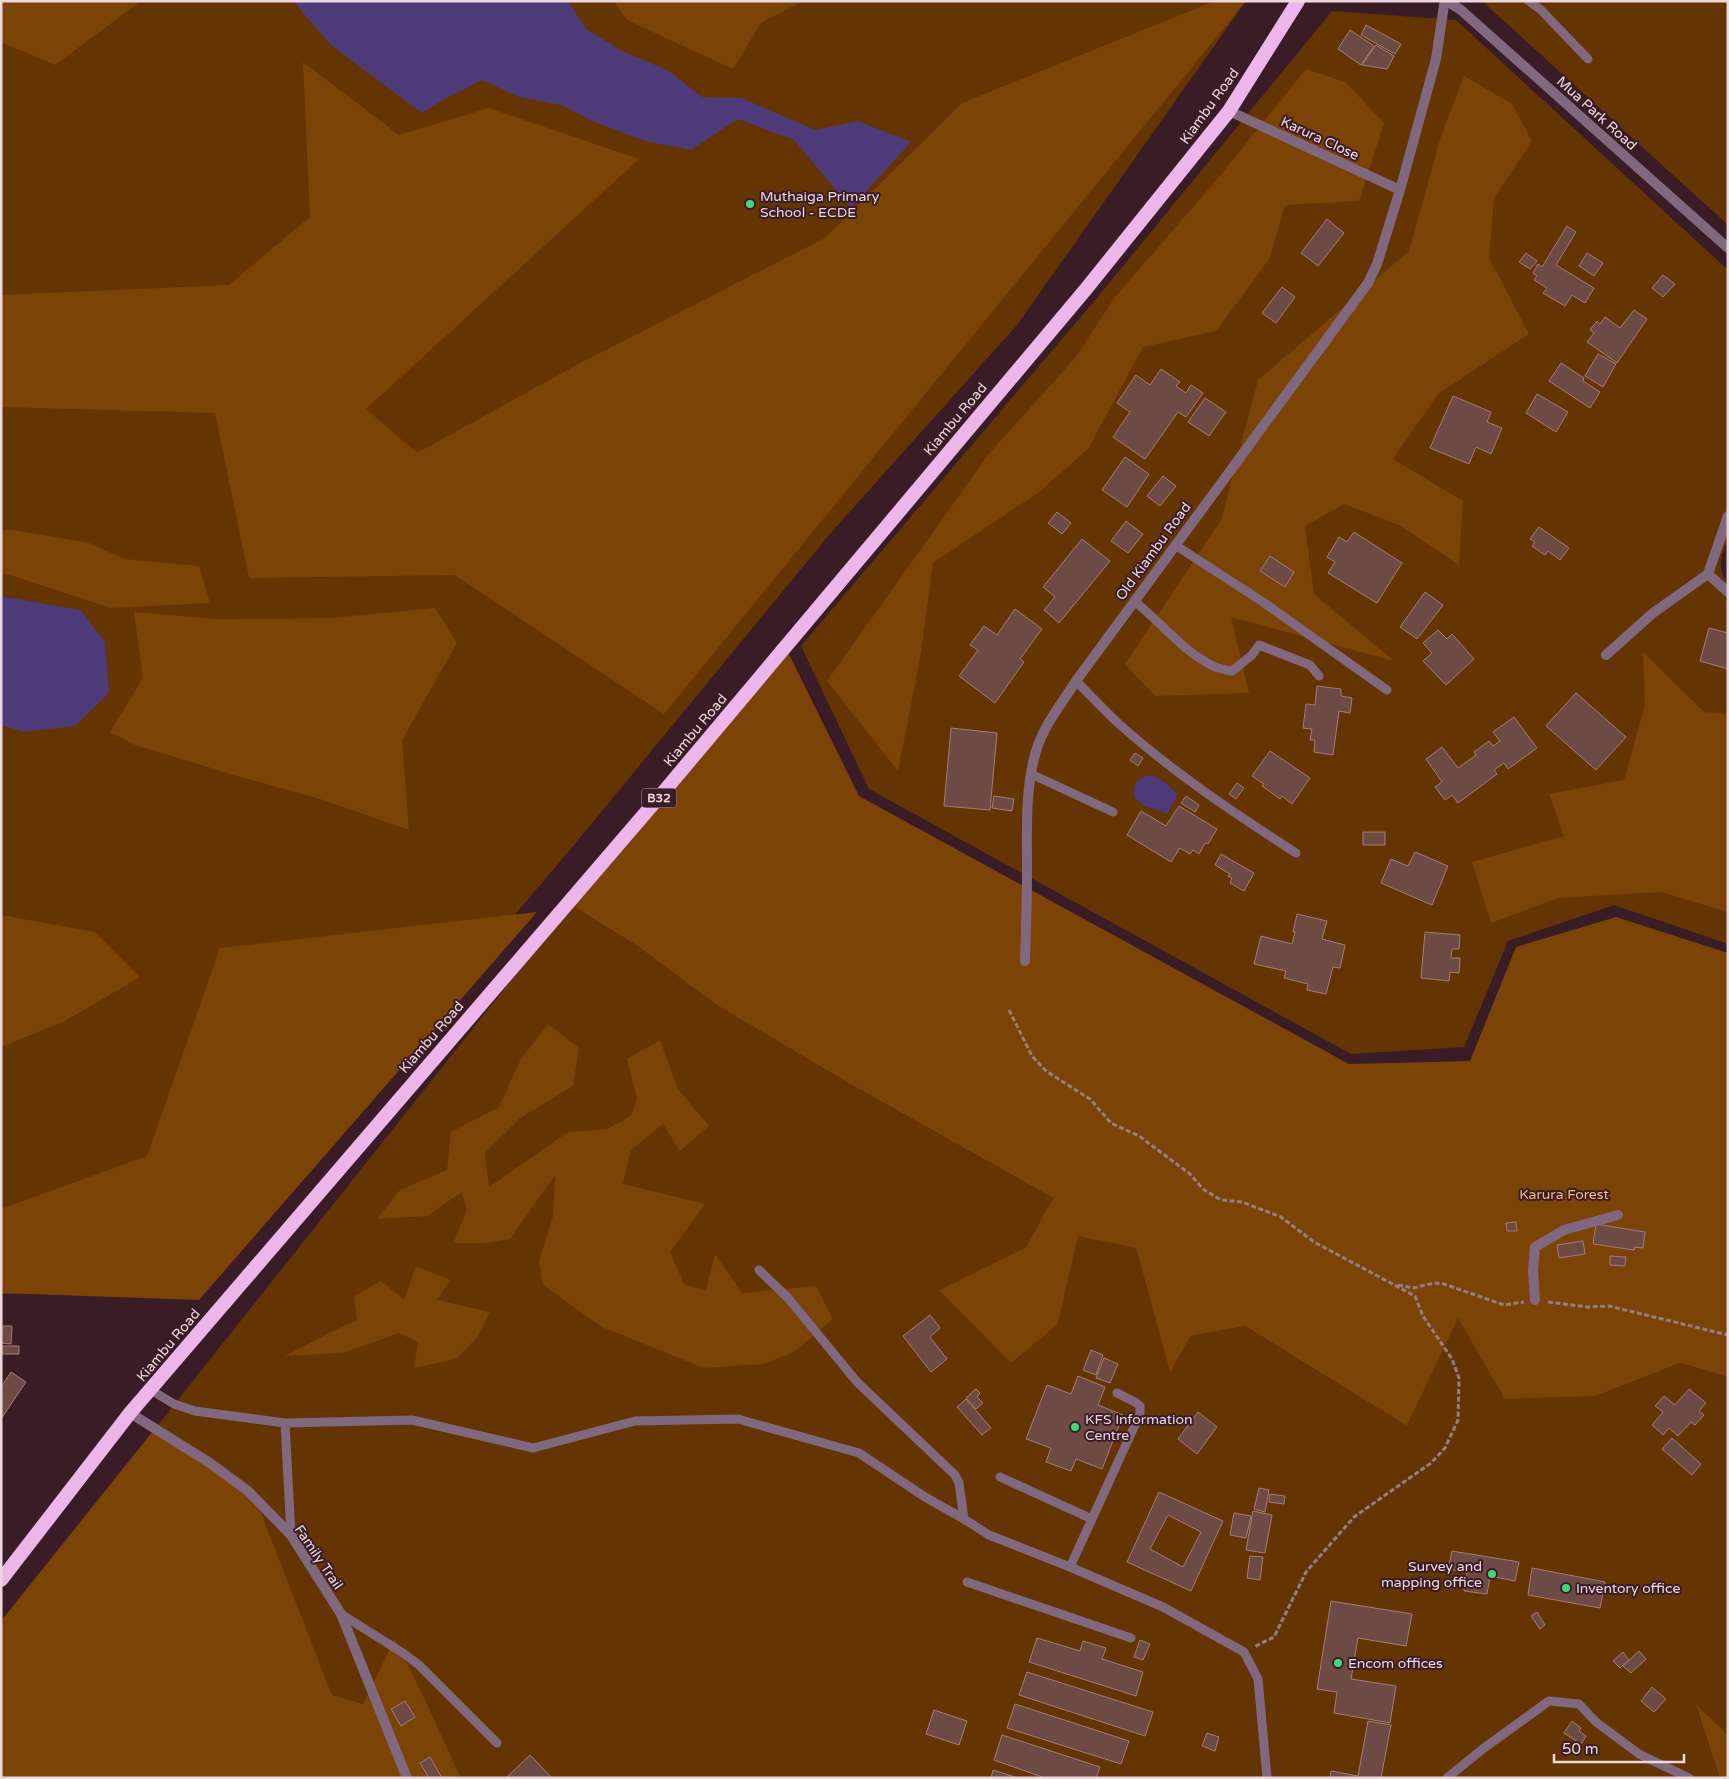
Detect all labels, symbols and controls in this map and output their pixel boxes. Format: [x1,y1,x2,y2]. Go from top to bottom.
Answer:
street label: Kiambu Road [1176,65,1243,148]
street label: Mua Park Road [1553,73,1640,154]
street label: Karura Close [1278,113,1362,164]
place label: Muthaiga Primary School - ECDE [760,188,880,221]
marker: Muthaiga Primary School - ECDE [744,198,756,210]
street label: Kiambu Road [920,379,991,459]
street label: Old Kiambu Road [1112,499,1195,604]
street label: Kiambu Road [660,690,731,770]
road number: B32 [642,788,676,808]
street label: Kiambu Road [396,998,467,1077]
park label: Karura Forest [1519,1186,1609,1203]
street label: Kiambu Road [133,1305,204,1385]
place label: KFS Information Centre [1085,1411,1193,1444]
marker: KFS Information Centre [1069,1421,1081,1433]
street label: Family Trail [291,1522,346,1593]
place label: Survey and mapping office [1381,1558,1482,1591]
marker: Survey and mapping office [1486,1568,1498,1580]
place label: Inventory office [1576,1580,1680,1597]
marker: Inventory office [1560,1582,1572,1594]
place label: Encom offices [1348,1655,1443,1672]
marker: Encom offices [1332,1657,1344,1669]
scale bar [1554,1732,1684,1764]
text: 50 m [1562,1740,1599,1758]

